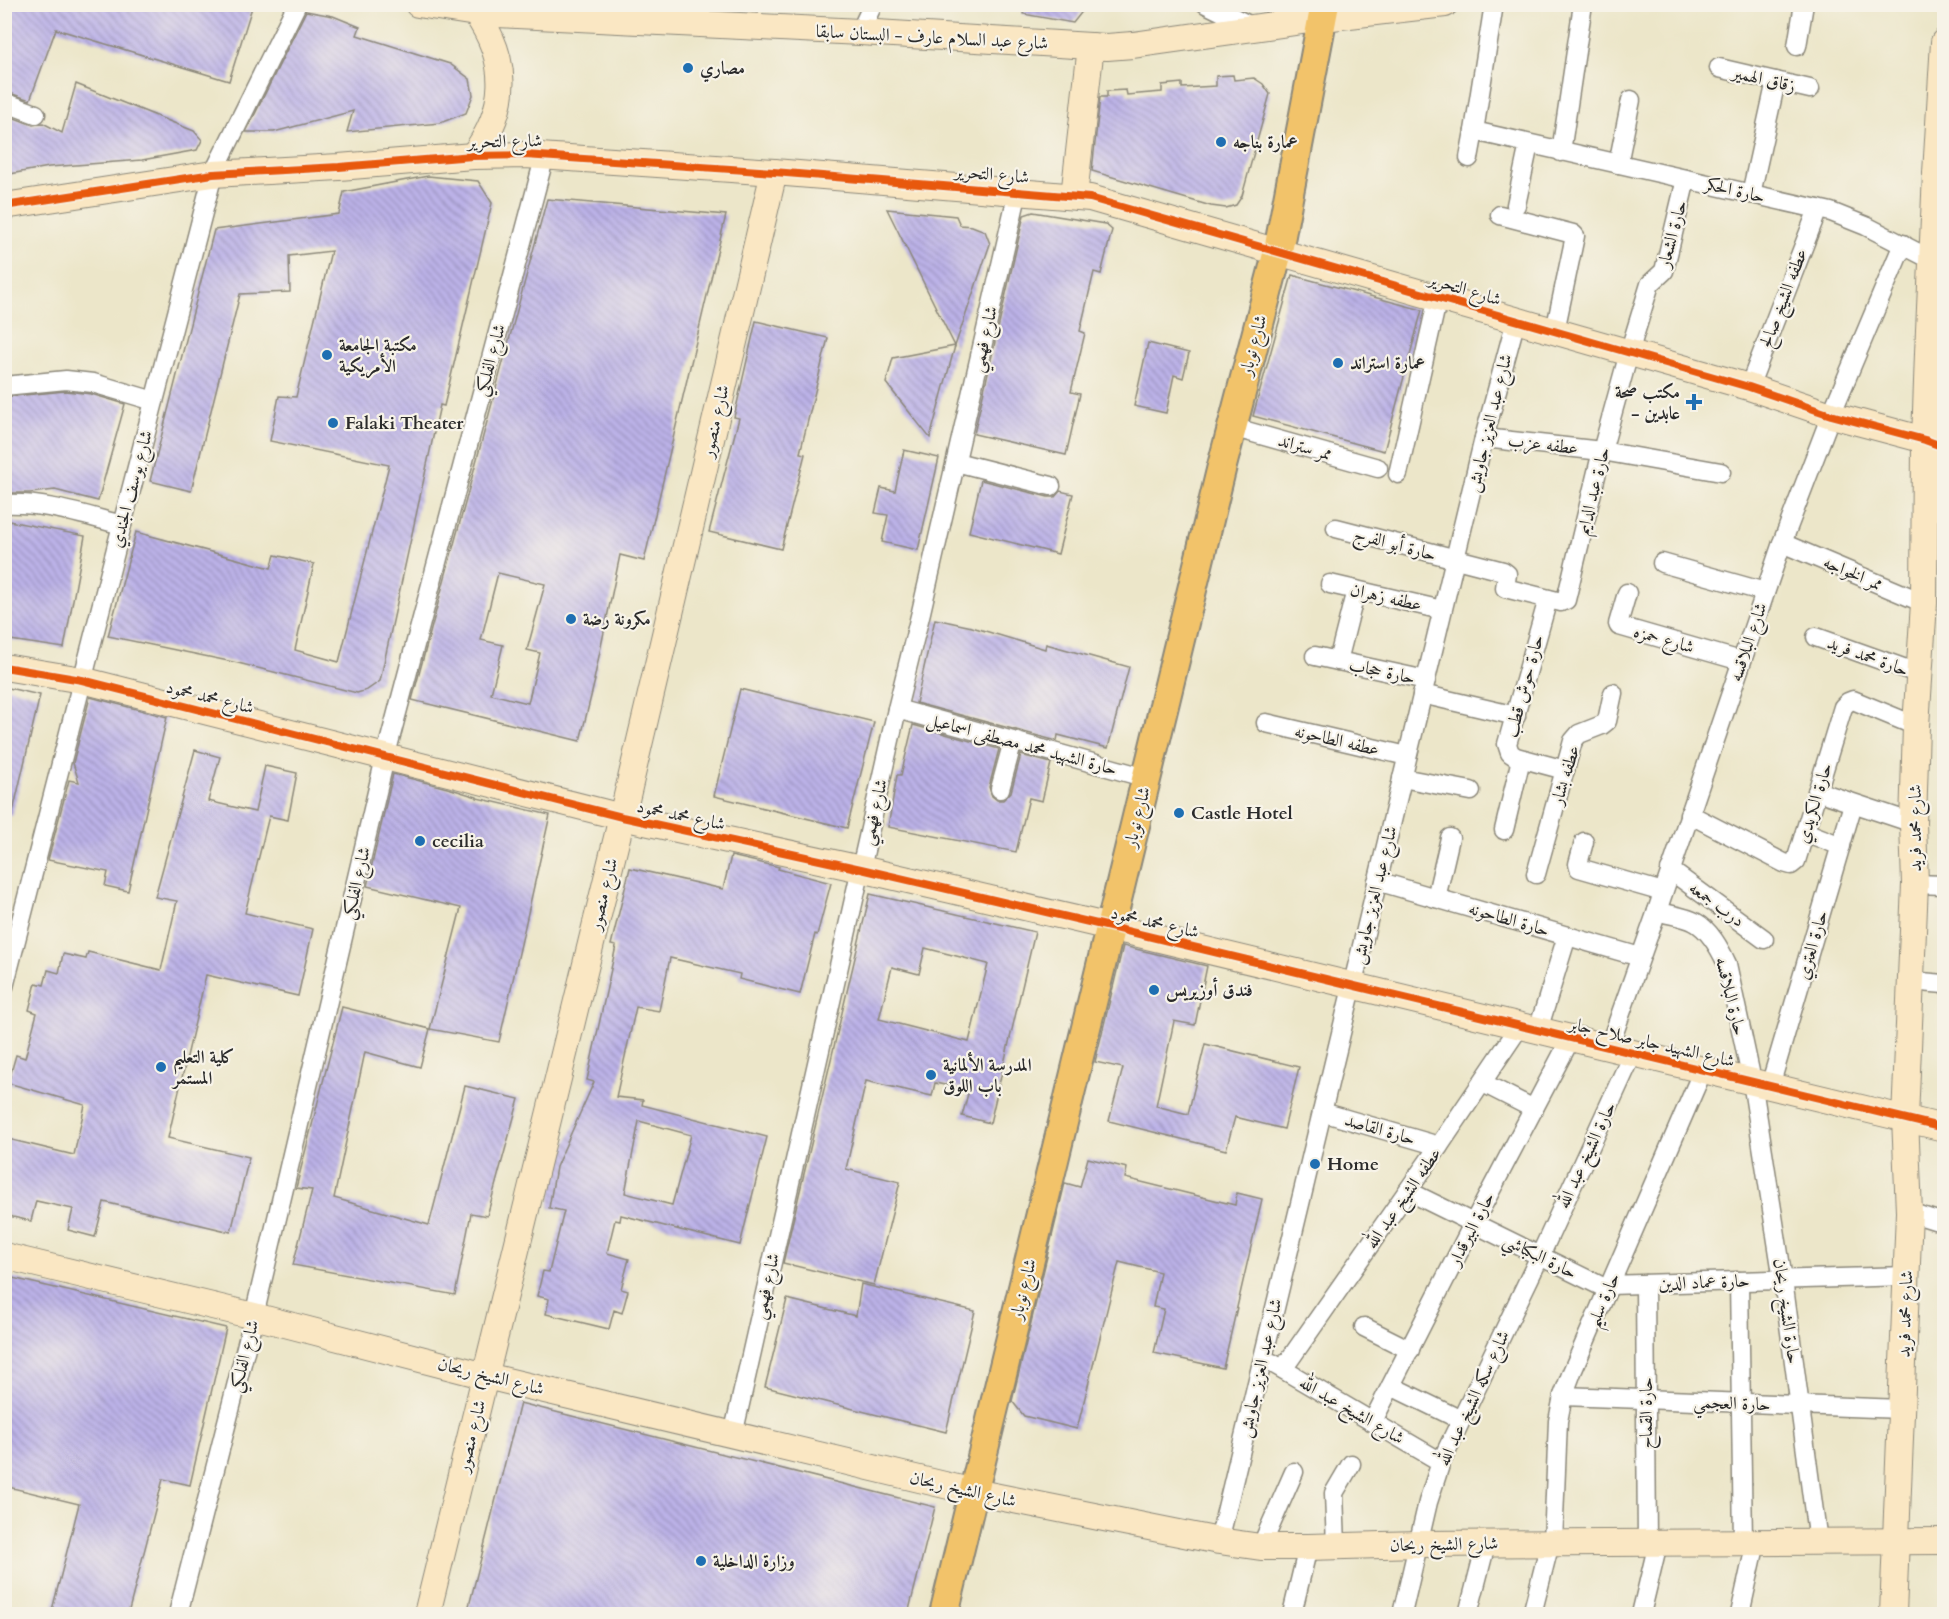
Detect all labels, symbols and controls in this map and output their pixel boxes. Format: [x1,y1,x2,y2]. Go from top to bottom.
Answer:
street label: شارع عبد السلام عارف - البستان سابقا [815,19,1049,59]
place label: مصاري [700,56,745,83]
street label: زقاق الهمير [1728,60,1798,99]
marker: مصاري [681,61,695,75]
street label: شارع التحرير [465,128,543,157]
place label: عمارة بناجه [1233,130,1298,155]
marker: عمارة بناجه [1214,135,1228,149]
street label: شارع التحرير [951,159,1030,192]
street label: حارة الحكر [1700,171,1767,210]
street label: حارة الشعار [1651,198,1693,273]
street label: عطفه الشيخ صالح [1753,245,1817,352]
street label: شارع التحرير [1423,266,1504,314]
street label: شارع فهمي [965,304,1008,376]
street label: شارع نوبار [1233,312,1276,381]
street label: شارع الفلكي [469,321,516,400]
place label: مكتبة الجامعة الأمريكية [339,333,417,379]
marker: مكتبة الجامعة الأمريكية [320,348,334,362]
place label: عمارة استراند [1350,351,1425,376]
street label: شارع عبد العزيز جاويش [1460,351,1521,496]
marker: عمارة استراند [1331,356,1345,370]
place label: مكتب صحة - عابدين [1615,380,1680,426]
street label: شارع منصور [695,382,738,462]
marker: مكتب صحة - عابدين [1685,393,1703,411]
place label: Falaki Theater [345,411,464,436]
marker: Falaki Theater [326,416,340,430]
street label: شارع يوسف الجندي [104,428,161,551]
street label: ممر ستراند [1275,428,1335,467]
street label: عطفه عزب [1506,428,1580,461]
street label: حارة عبد الدايم [1570,445,1619,538]
street label: حارة أبو الفرج [1350,521,1439,570]
street label: ممر الخواجه [1819,550,1886,597]
street label: عطفه زهران [1348,577,1424,618]
street label: شارع البلاقسه [1723,599,1776,686]
place label: مكرونة رضة [583,607,651,632]
marker: مكرونة رضة [564,612,578,626]
street label: شارع حمزه [1630,619,1697,662]
street label: حارة محمد فريد [1824,630,1912,683]
street label: حارة حوش قطب [1499,632,1550,740]
street label: حارة حجاب [1346,652,1417,691]
street label: شارع محمد محمود [163,674,257,722]
street label: حارة الشهيد محمد مصطفى اسماعيل [924,707,1120,782]
street label: عطفه الطاحونه [1292,719,1382,762]
street label: عطفه بشار [1544,742,1586,810]
street label: حارة الكريدي [1790,760,1840,847]
street label: شارع فهمي [855,777,898,849]
street label: شارع نوبار [1117,784,1159,853]
street label: شارع محمد فريد [1903,784,1930,872]
street label: شارع محمد محمود [634,794,728,839]
place label: Castle Hotel [1191,801,1293,826]
marker: Castle Hotel [1172,806,1186,820]
street label: شارع عبد العزيز جاويش [1345,823,1406,968]
place label: cecilia [432,829,484,854]
marker: cecilia [413,834,427,848]
street label: شارع الفلكي [336,844,381,923]
street label: شارع منصور [582,855,626,935]
street label: درب جمعه [1684,876,1750,933]
street label: حارة الطاحونه [1466,896,1552,943]
street label: شارع محمد محمود [1108,900,1202,947]
street label: حارة العتري [1791,908,1836,983]
street label: حارة البلاقسه [1709,954,1752,1038]
place label: فندق أوزيريس [1166,977,1253,1003]
marker: فندق أوزيريس [1147,983,1161,997]
street label: شارع الشهيد جابر صلاح جابر [1564,1011,1737,1077]
place label: كلية التعليم المستمر [171,1045,235,1091]
place label: المدرسة الألمانية باب اللوق [943,1051,1032,1099]
marker: كلية التعليم المستمر [154,1060,168,1074]
marker: المدرسة الألمانية باب اللوق [924,1068,938,1082]
street label: حارة الشيخ عبد الله [1549,1097,1625,1214]
street label: حارة القاصد [1341,1107,1418,1152]
street label: عطفه الشيخ عبد الله [1358,1141,1450,1256]
place label: Home [1327,1152,1379,1177]
marker: Home [1308,1157,1322,1171]
street label: حارة البيرقدار [1441,1188,1501,1272]
street label: حارة البكباشي [1497,1228,1581,1289]
street label: شارع فهمي [747,1251,790,1323]
street label: شارع نوبار [1003,1256,1045,1325]
street label: حارة الشيخ ريحان [1764,1257,1806,1366]
street label: حارة عماد الدين [1658,1268,1750,1297]
street label: حارة سليم [1581,1269,1631,1334]
street label: شارع محمد فريد [1891,1270,1922,1358]
street label: شارع عبد العزيز جاويش [1232,1296,1291,1441]
street label: شارع الفلكي [223,1317,269,1396]
street label: شارع سكه الشيخ عبد الله [1429,1325,1519,1471]
street label: شارع الشيخ ريحان [434,1351,547,1405]
street label: شارع الشيخ عبد الله [1293,1368,1410,1453]
street label: حارة القماح [1634,1377,1662,1449]
street label: حارة العجمي [1693,1390,1771,1421]
street label: شارع منصور [450,1397,494,1477]
street label: شارع الشيخ ريحان [906,1465,1019,1517]
street label: شارع الشيخ ريحان [1389,1531,1499,1561]
place label: وزارة الداخلية [713,1549,795,1574]
marker: وزارة الداخلية [694,1554,708,1568]

